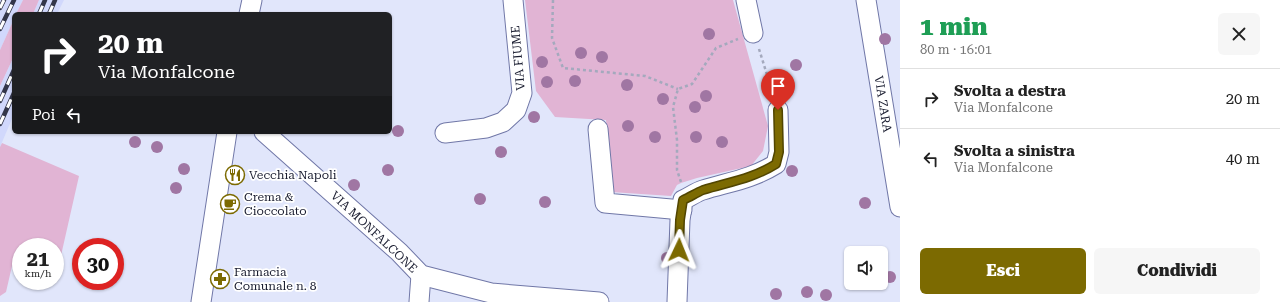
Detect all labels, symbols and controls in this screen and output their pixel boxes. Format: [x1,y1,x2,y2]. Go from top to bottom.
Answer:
text: 1 min [920,13,987,41]
button: close [1218,13,1260,55]
street label: VIA FIUME [508,25,528,91]
text: 20 m [98,27,163,60]
icon: right [32,28,84,80]
text: 80 m · 16:01 [920,42,992,57]
text: Via Monfalcone [98,61,235,82]
pin [761,69,795,110]
icon: arrive [767,75,789,97]
street label: VIA ZARA [872,75,894,134]
text: Svolta a destra [954,82,1066,100]
icon: right [920,88,942,110]
text: 20 m [1226,90,1260,108]
text: Via Monfalcone [954,100,1053,115]
icon: left [63,104,85,126]
text: Poi [32,106,55,124]
text: Svolta a sinistra [954,142,1075,160]
icon: left [920,148,942,170]
text: 40 m [1226,150,1260,168]
text: Via Monfalcone [954,160,1053,175]
restaurant icon: Vecchia Napoli [224,164,246,186]
place label: Vecchia Napoli [249,168,337,182]
street label: VIA MONFALCONE [328,188,420,276]
place label: Crema & Cioccolato [244,190,307,218]
cafe icon: Crema & Cioccolato [219,193,241,215]
position arrow [658,229,700,271]
speed limit sign: 30 [72,238,124,290]
map controls [844,246,888,290]
button: sound [844,246,888,290]
text: 21 [27,247,49,271]
button: Esci [920,248,1086,294]
button: Condividi [1094,248,1260,294]
place label: Farmacia Comunale n. 8 [234,265,317,293]
text: km/h [25,268,51,279]
pharmacy icon: Farmacia Comunale n. 8 [209,268,231,290]

